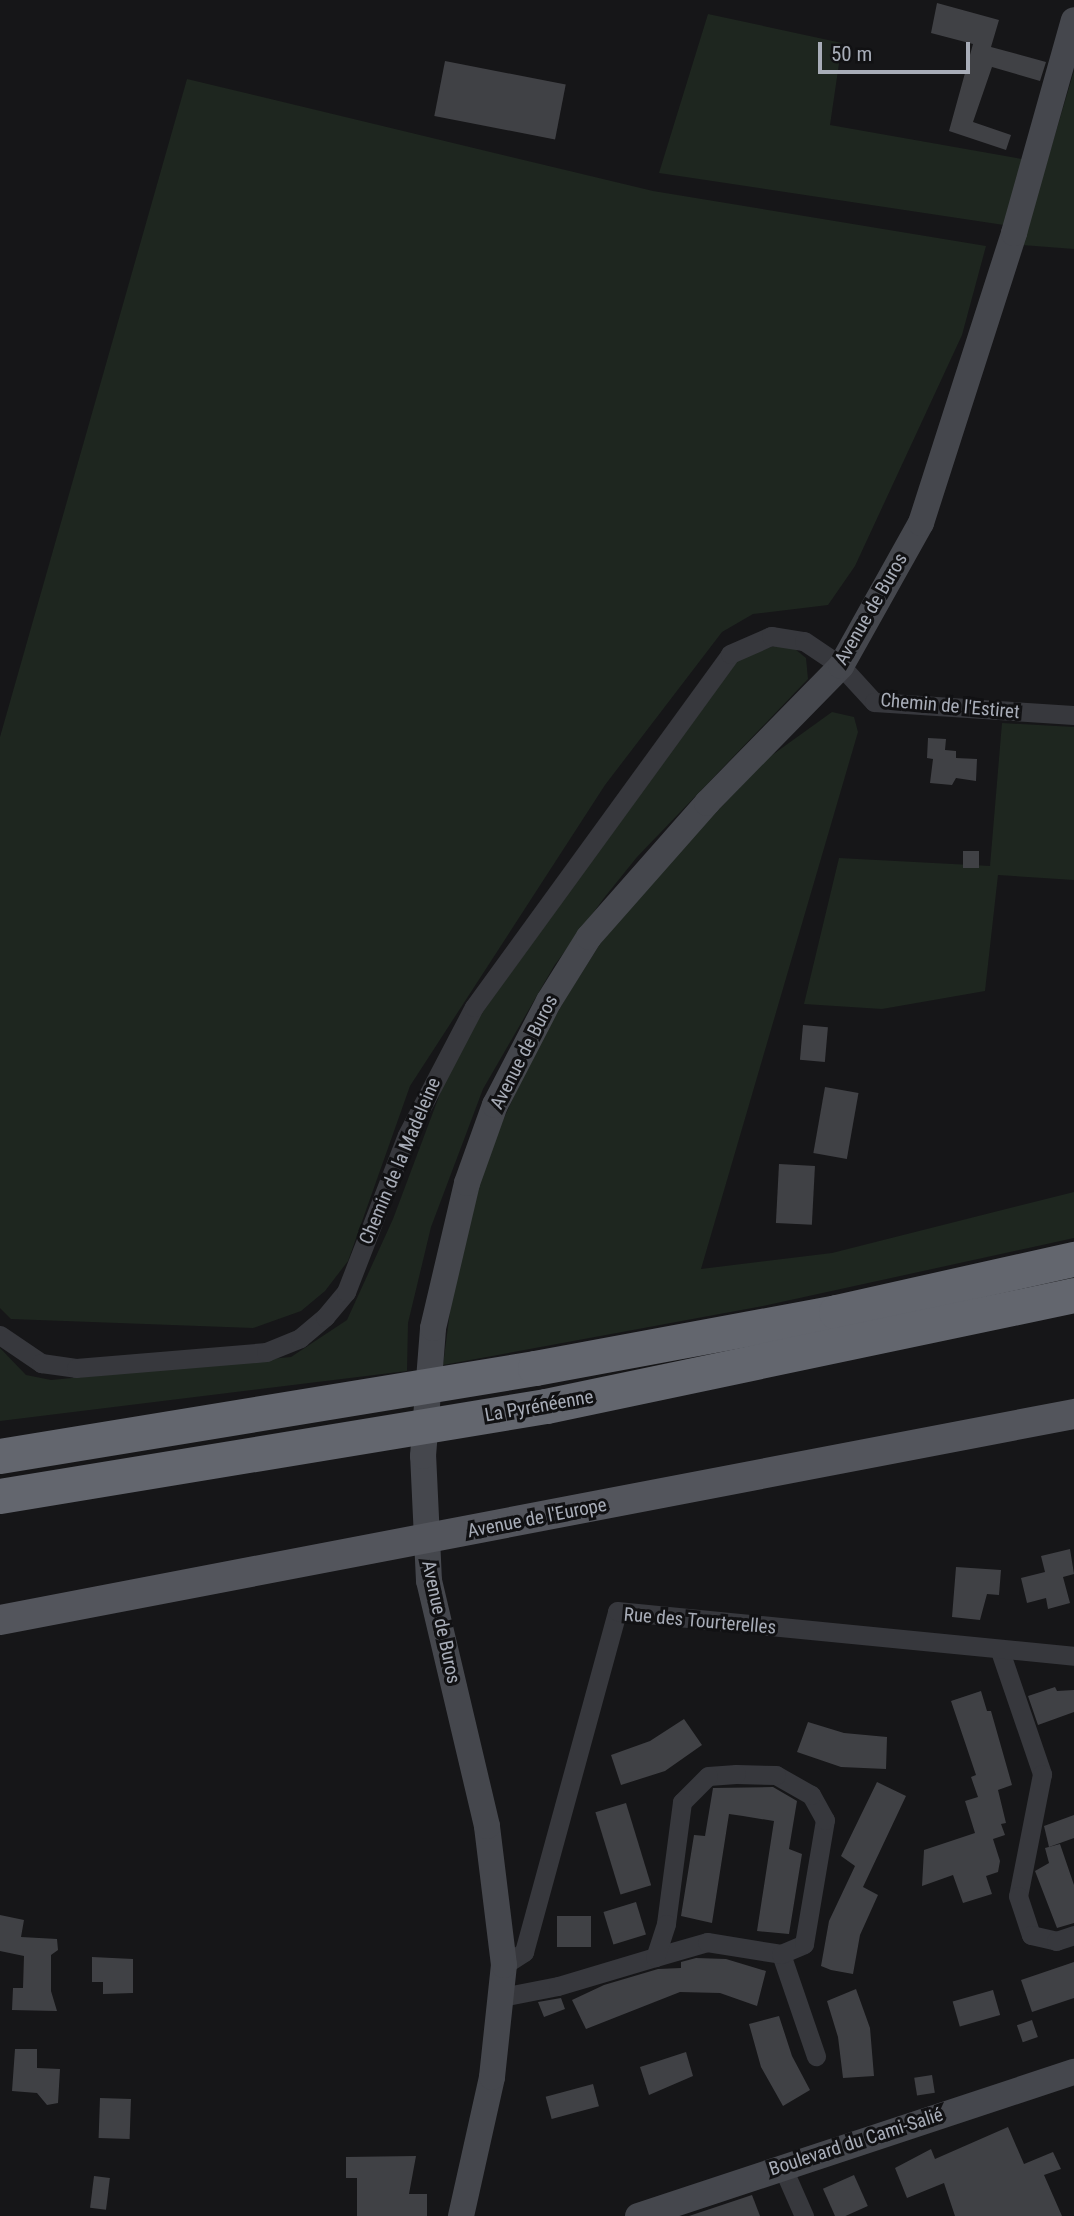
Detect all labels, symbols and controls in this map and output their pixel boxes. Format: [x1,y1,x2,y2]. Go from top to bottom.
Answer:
scale bar [822,28,974,72]
text: 50 m [831,42,872,66]
street label: Avenue de Buros [830,549,912,669]
street label: Chemin de l'Estiret [879,689,1021,723]
street label: Avenue de Buros [485,991,563,1113]
street label: Chemin de la Madeleine [355,1074,445,1248]
street label: La Pyrénéenne [483,1385,595,1427]
street label: Avenue de l'Europe [465,1493,609,1543]
street label: Avenue de Buros [417,1558,465,1686]
street label: Rue des Tourterelles [623,1603,777,1639]
street label: Boulevard du Cami-Salié [766,2103,946,2181]

